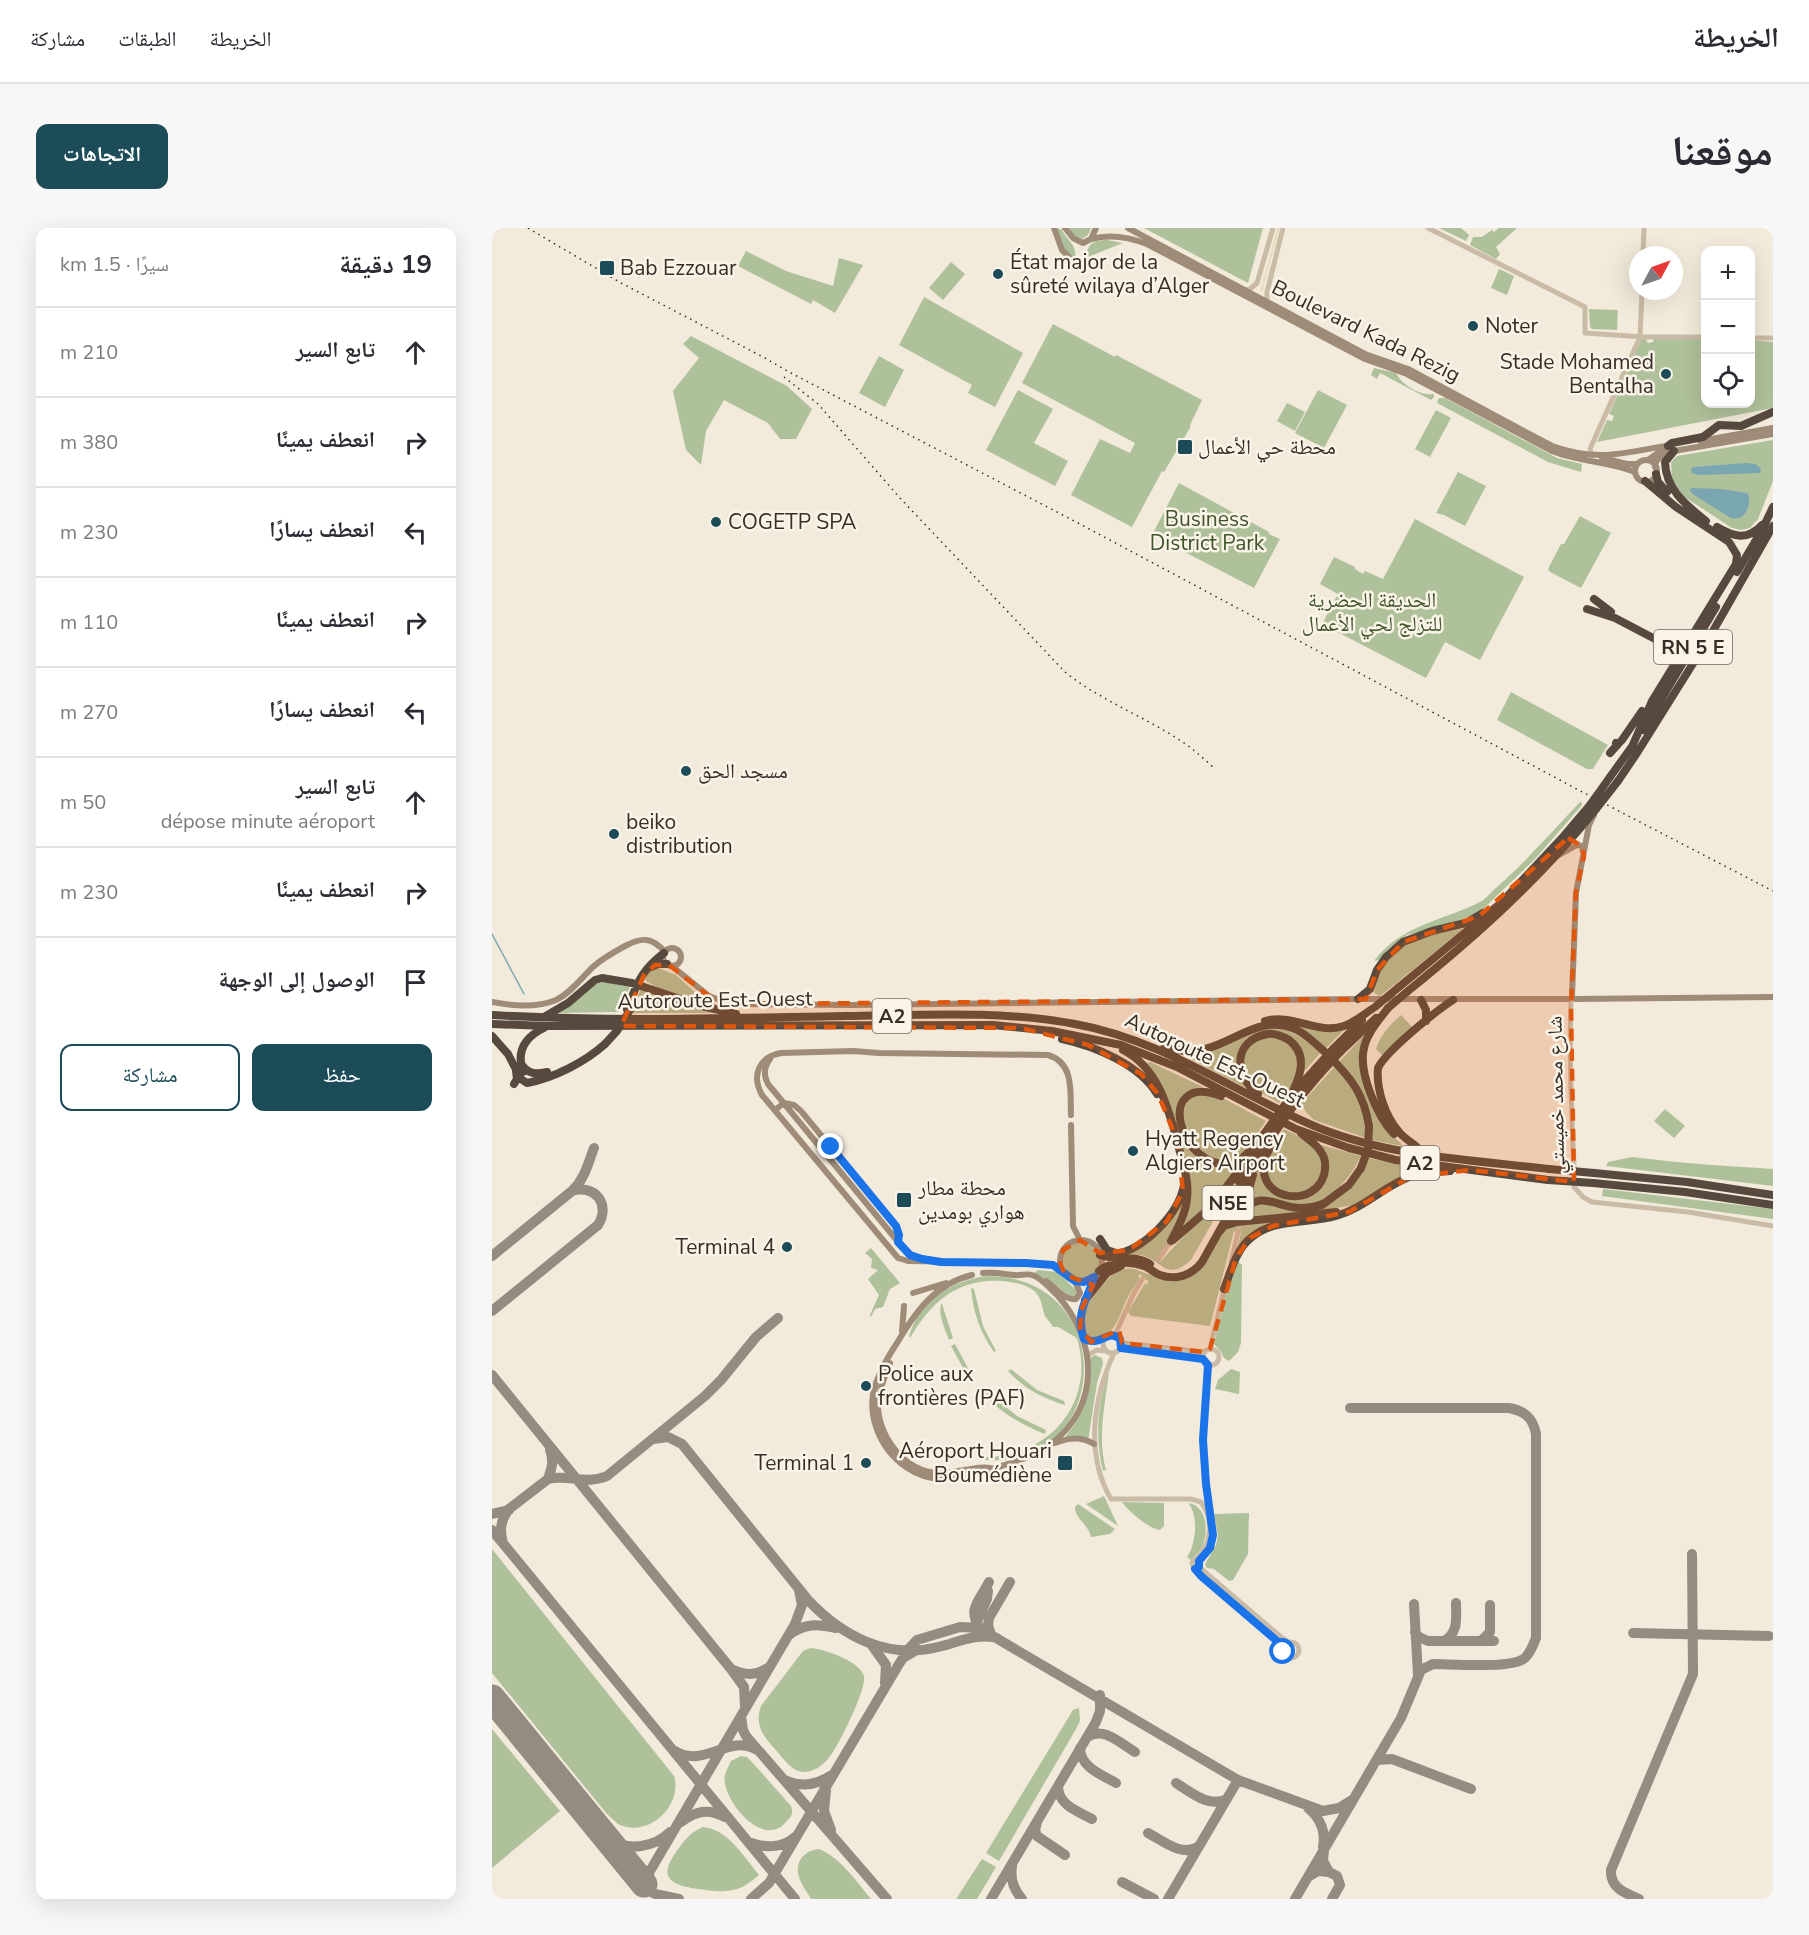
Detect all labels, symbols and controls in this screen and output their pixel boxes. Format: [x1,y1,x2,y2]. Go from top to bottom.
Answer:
text: الخريطة [1693,19,1779,57]
text: مشاركة [30,25,85,53]
text: الطبقات [118,25,177,53]
text: الخريطة [210,25,271,53]
text: موقعنا [1672,123,1773,180]
button: الاتجاهات [36,124,168,189]
north arrow [1629,246,1683,300]
map controls [1701,246,1755,408]
button: + [1701,246,1755,300]
text: 19 دقيقة [339,247,432,282]
place label: État major de la sûreté wilaya d’Alger [1010,248,1210,300]
text: سيرًا · 1.5 km [60,251,169,278]
place label: Bab Ezzouar [620,254,737,282]
marker: Bab Ezzouar [598,259,616,277]
marker: État major de la sûreté wilaya d’Alger [991,267,1005,281]
street label: Boulevard Kada Rezig [1267,273,1465,389]
button: − [1701,300,1755,354]
place label: Noter [1485,312,1539,340]
marker: Noter [1466,319,1480,333]
text: تابع السير [296,335,375,365]
icon: ahead [399,336,432,369]
text: 210 m [60,339,118,366]
place label: Stade Mohamed Bentalha [1500,348,1654,400]
button: locate [1701,354,1755,408]
marker: Stade Mohamed Bentalha [1659,367,1673,381]
text: انعطف يمينًا [276,425,375,455]
icon: right [399,426,432,459]
text: 380 m [60,429,118,456]
place label: محطة حي الأعمال [1198,433,1336,463]
marker: محطة حي الأعمال [1176,438,1194,456]
park label: Business District Park [1150,505,1265,557]
place label: COGETP SPA [728,508,856,536]
text: انعطف يسارًا [269,515,375,545]
marker: COGETP SPA [709,515,723,529]
icon: left [399,516,432,549]
text: 230 m [60,519,118,546]
park label: الحديقة الحضرية للتزلج لحي الأعمال [1302,586,1442,640]
text: انعطف يمينًا [276,605,375,635]
icon: right [399,606,432,639]
text: 110 m [60,609,118,636]
road number: RN 5 E [1654,630,1732,664]
text: انعطف يسارًا [269,695,375,725]
icon: left [399,696,432,729]
text: 270 m [60,699,118,726]
place label: مسجد الحق [698,757,788,785]
marker: مسجد الحق [679,764,693,778]
text: تابع السير [296,772,375,802]
icon: ahead [399,786,432,819]
text: 50 m [60,789,106,816]
text: dépose minute aéroport [161,808,375,835]
place label: beiko distribution [626,808,733,860]
marker: beiko distribution [607,827,621,841]
text: انعطف يمينًا [276,875,375,905]
icon: right [399,876,432,909]
text: 230 m [60,879,118,906]
text: الوصول إلى الوجهة [218,965,375,995]
icon: arrive [399,966,432,999]
street label: Autoroute Est-Ouest [617,984,813,1016]
road number: A2 [872,999,912,1033]
street label: Autoroute Est-Ouest [1121,1006,1310,1114]
street label: شارع محمد خميستي [1541,1016,1574,1174]
button: مشاركة [60,1044,240,1111]
button: حفظ [252,1044,432,1111]
place label: Hyatt Regency Algiers Airport [1145,1125,1285,1177]
route end [817,1133,843,1159]
marker: Hyatt Regency Algiers Airport [1126,1144,1140,1158]
road number: A2 [1400,1146,1440,1180]
place label: محطة مطار هواري بومدين [917,1174,1025,1228]
road number: N5E [1202,1186,1254,1220]
marker: محطة مطار هواري بومدين [895,1191,913,1209]
place label: Terminal 4 [675,1233,775,1261]
marker: Terminal 4 [780,1240,794,1254]
place label: Police aux frontières (PAF) [878,1360,1026,1412]
marker: Police aux frontières (PAF) [859,1379,873,1393]
place label: Aéroport Houari Boumédiène [899,1437,1052,1489]
place label: Terminal 1 [754,1449,854,1477]
marker: Aéroport Houari Boumédiène [1056,1454,1074,1472]
marker: Terminal 1 [859,1456,873,1470]
route start [1269,1638,1295,1664]

